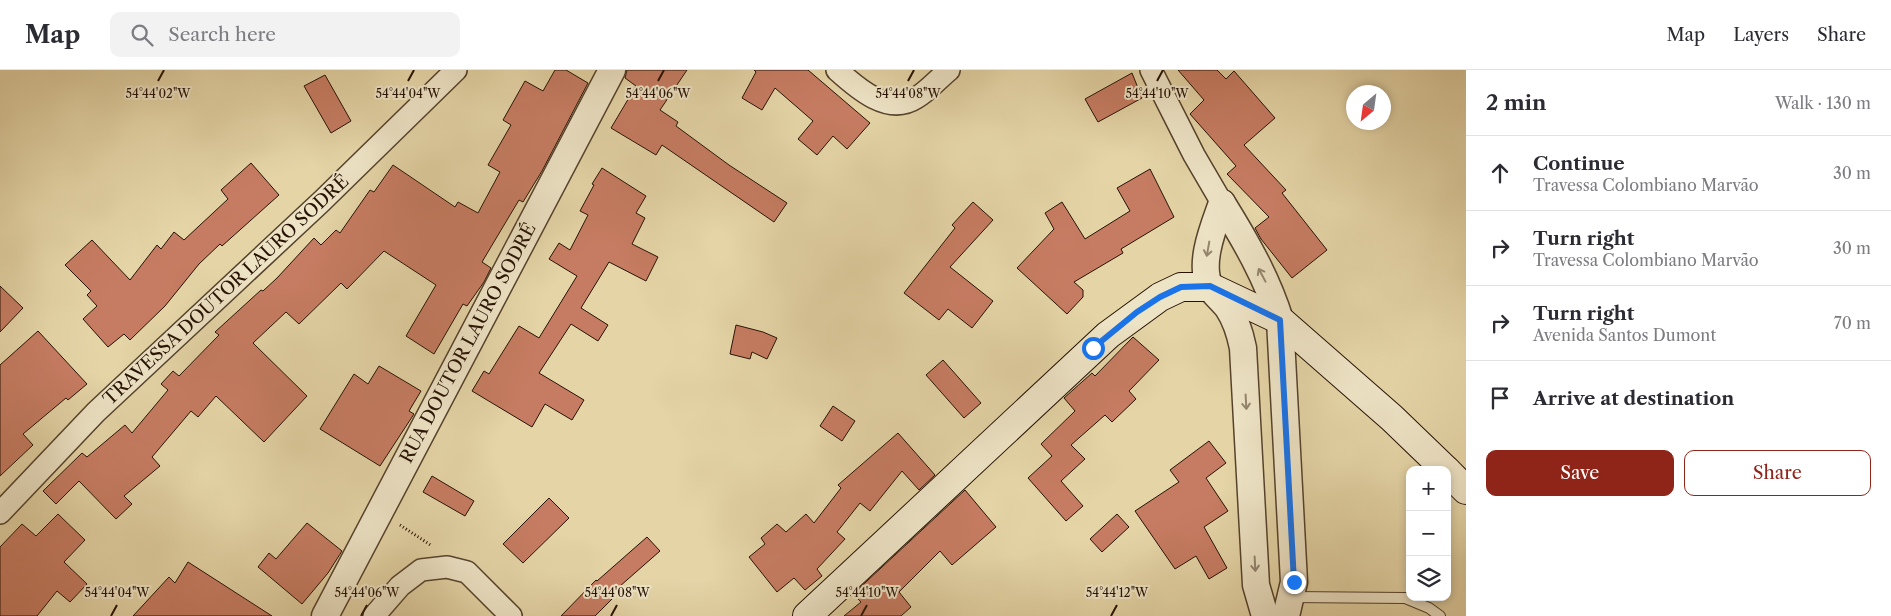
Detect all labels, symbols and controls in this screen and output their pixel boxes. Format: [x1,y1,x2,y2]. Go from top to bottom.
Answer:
search box [110,12,460,57]
text: Map [25,20,80,49]
icon: search [128,21,156,49]
text: Search here [168,23,276,46]
text: Map [1667,24,1705,46]
text: Layers [1733,24,1789,46]
text: Share [1817,24,1866,46]
north arrow [1346,85,1391,130]
text: 54°44'02"W [126,86,191,101]
text: 54°44'04"W [376,86,441,101]
text: 54°44'06"W [626,86,691,101]
text: 54°44'08"W [875,86,941,101]
text: 54°44'10"W [1125,86,1189,101]
text: 2 min [1486,90,1546,115]
text: Walk · 130 m [1775,93,1871,113]
text: Continue [1533,152,1625,175]
icon: ahead [1486,159,1514,187]
text: 30 m [1833,163,1871,183]
street label: TRAVESSA DOUTOR LAURO SODRÉ [98,169,353,410]
text: Travessa Colombiano Marvão [1533,175,1759,195]
street label: RUA DOUTOR LAURO SODRÉ [394,219,541,467]
text: Turn right [1533,227,1634,250]
icon: right [1486,234,1514,262]
text: 30 m [1833,238,1871,258]
one-way arrow [1203,241,1213,257]
text: Travessa Colombiano Marvão [1533,250,1759,270]
one-way arrow [1257,267,1267,282]
text: Turn right [1533,302,1634,325]
icon: right [1486,309,1514,337]
text: 70 m [1834,313,1871,333]
text: Avenida Santos Dumont [1533,325,1716,345]
route start [1082,337,1105,360]
icon: arrive [1486,384,1514,412]
text: Arrive at destination [1533,387,1734,410]
one-way arrow [1241,393,1251,409]
button: Save [1486,450,1674,496]
button: Share [1684,450,1871,496]
map controls [1406,466,1451,601]
button: + [1406,466,1451,511]
button: − [1406,511,1451,556]
one-way arrow [1250,556,1259,572]
button: layers [1406,556,1451,601]
route end [1283,571,1306,594]
text: 54°44'04"W [85,585,150,600]
text: 54°44'06"W [335,585,400,600]
text: 54°44'08"W [584,585,650,600]
text: 54°44'10"W [835,585,899,600]
text: 54°44'12"W [1086,585,1149,600]

